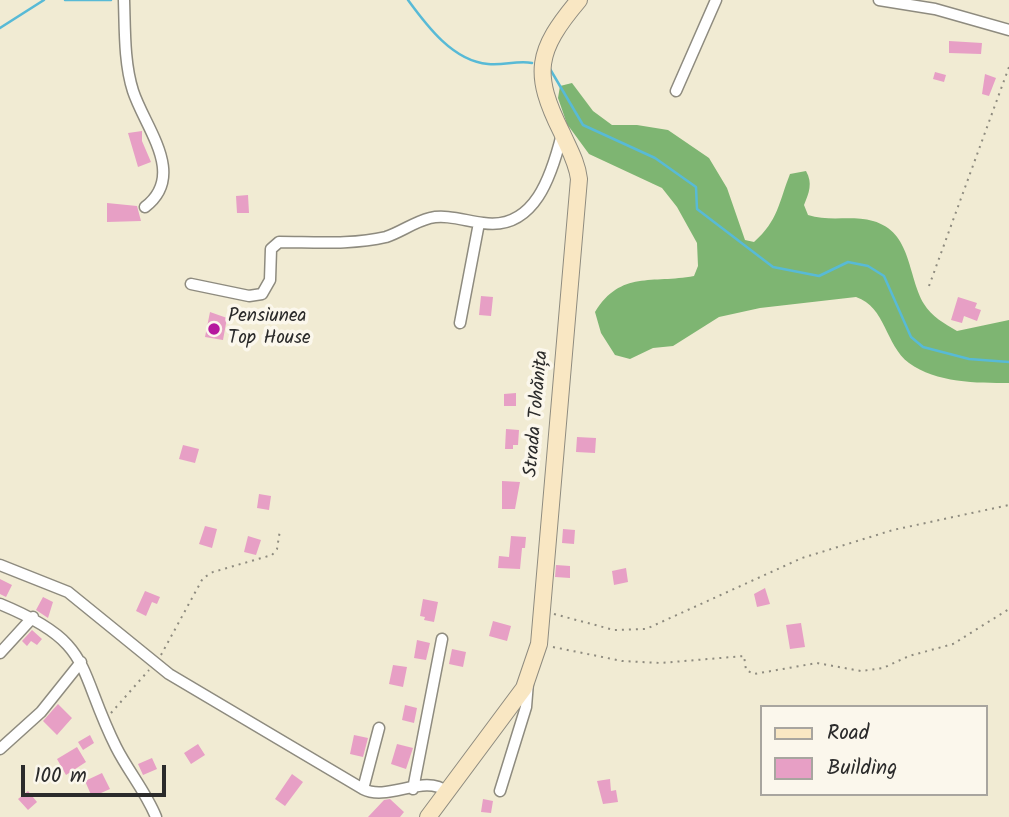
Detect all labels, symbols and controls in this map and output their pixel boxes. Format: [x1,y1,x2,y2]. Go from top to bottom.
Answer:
place label: Pensiunea Top House [228,307,311,351]
marker: Pensiunea Top House [206,321,222,337]
street label: Strada Tohănița [521,350,555,478]
legend [760,705,988,796]
text: Road [827,717,869,750]
scale bar [24,750,170,794]
text: Building [827,752,897,785]
text: 100 m [34,760,87,793]

